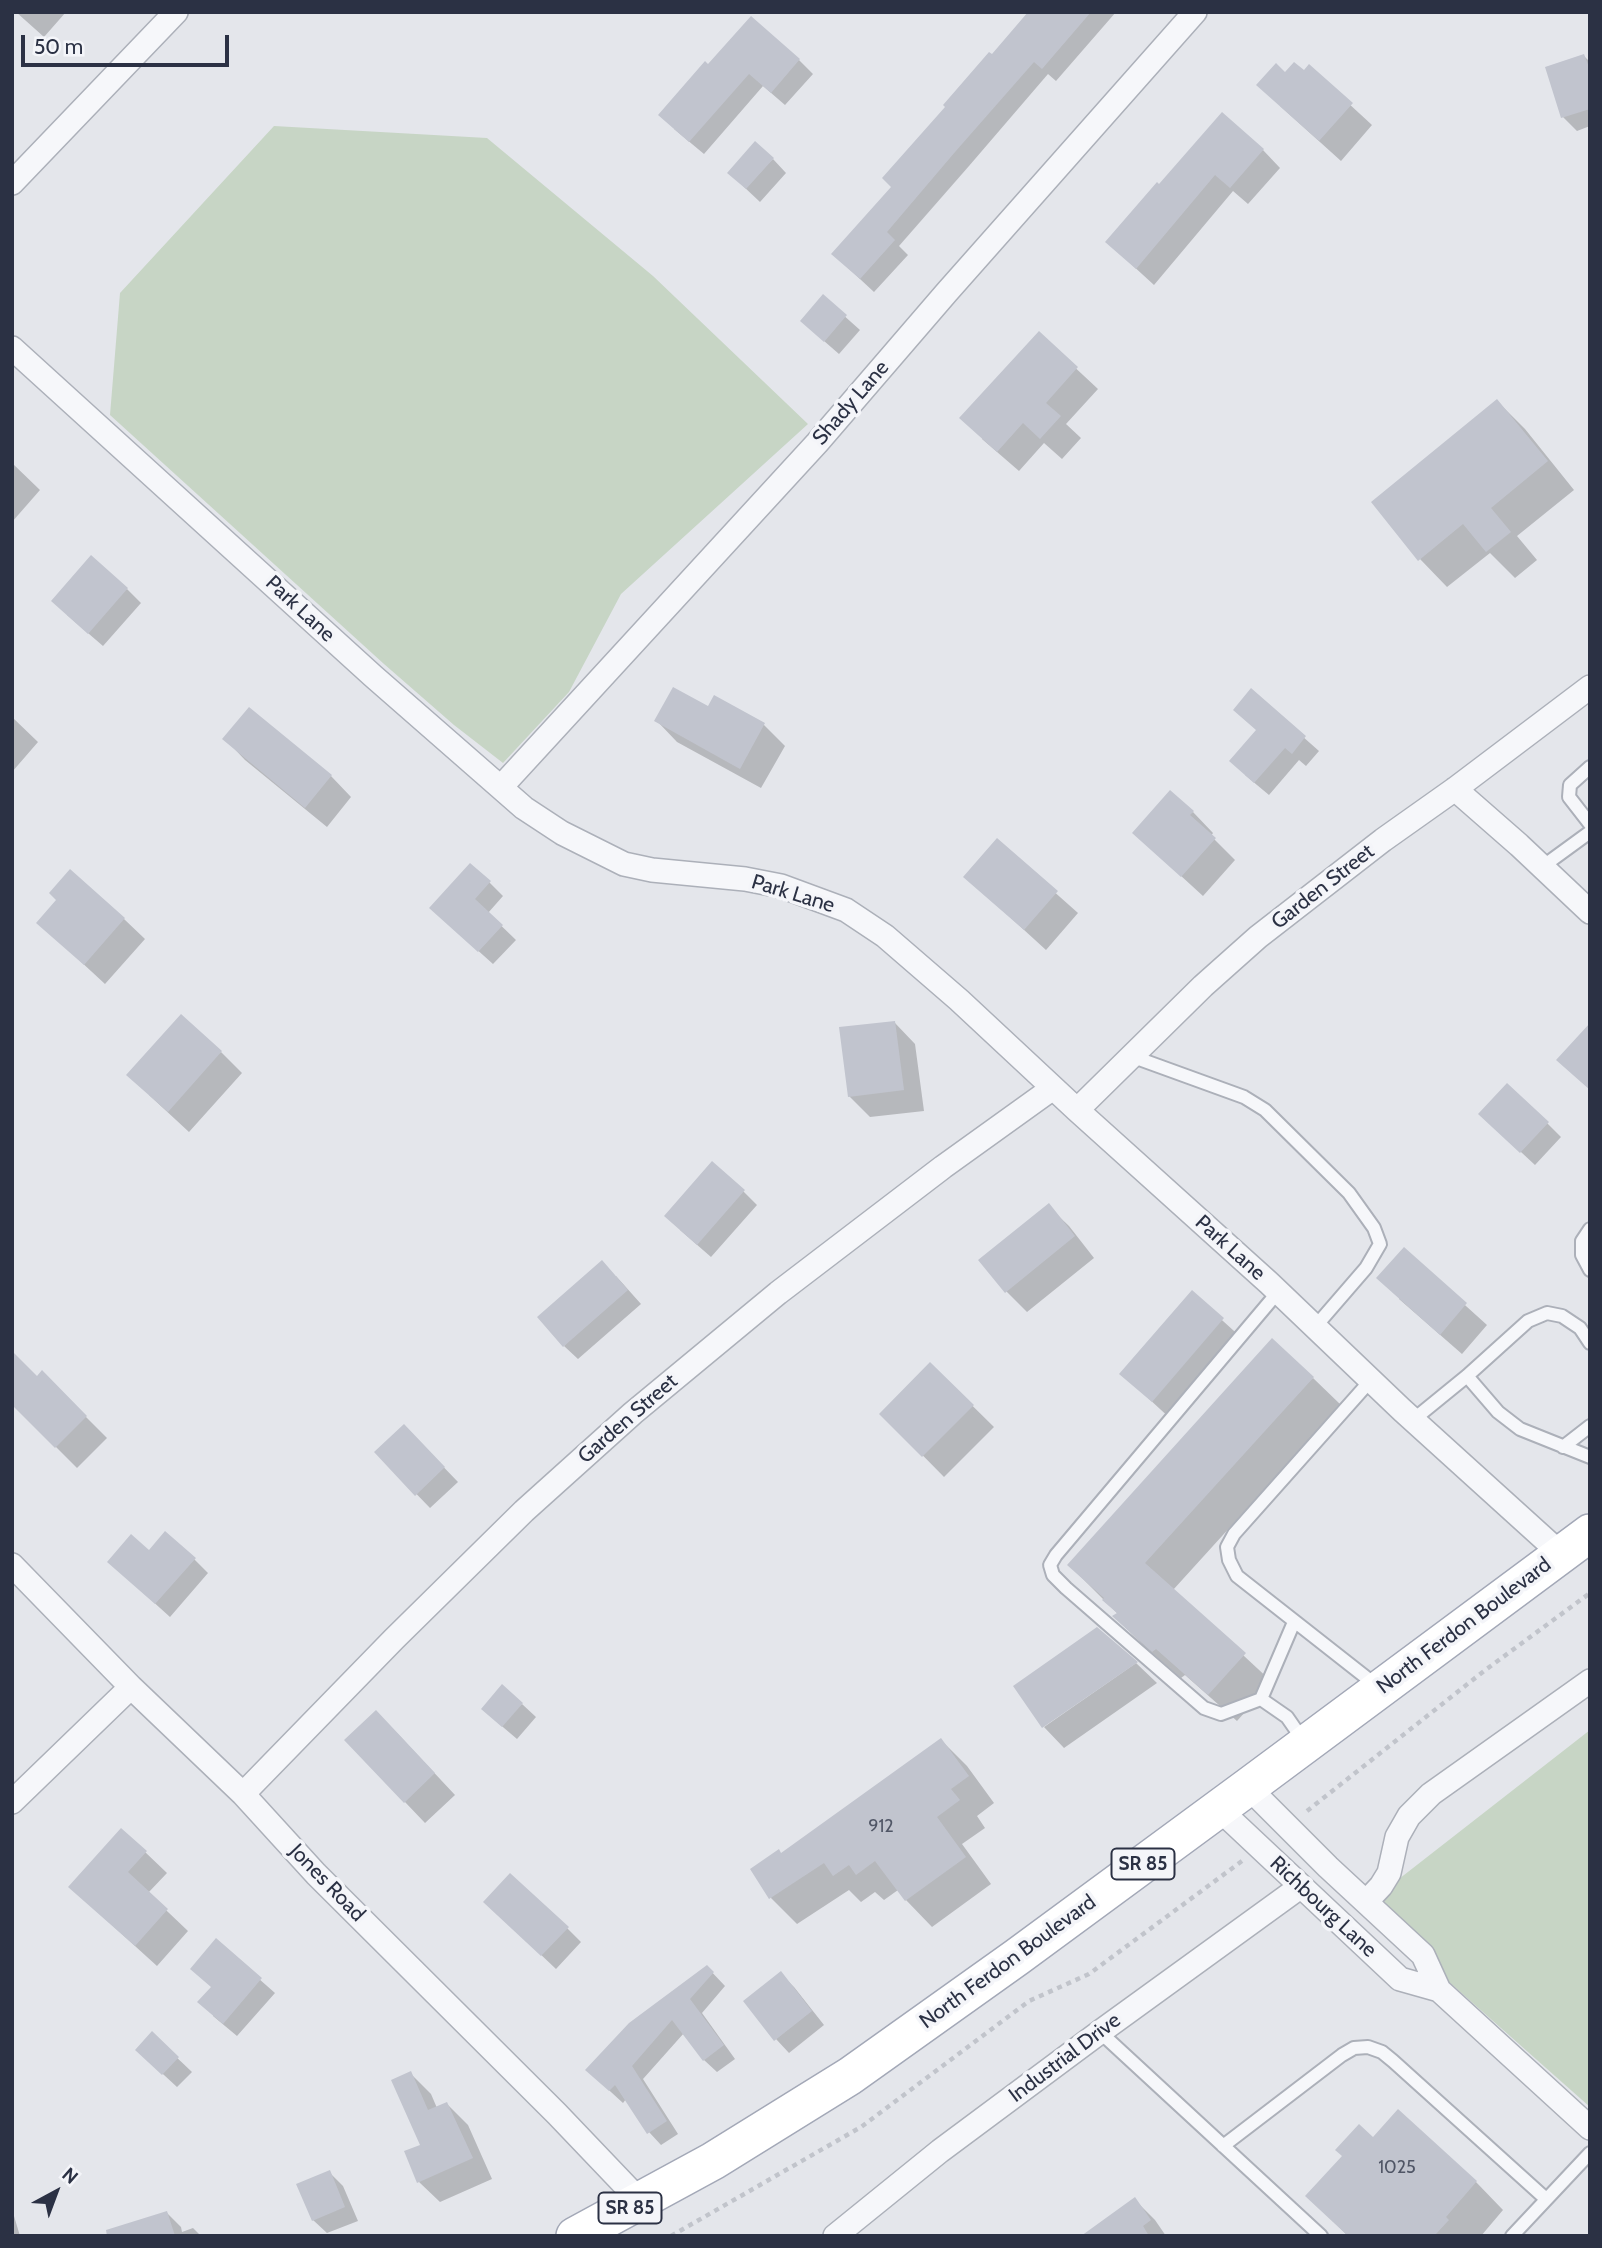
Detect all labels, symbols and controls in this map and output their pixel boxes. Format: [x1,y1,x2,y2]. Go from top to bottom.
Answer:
scale bar [24,21,233,65]
text: 50 m [34,34,83,59]
street label: Shady Lane [807,356,895,450]
street label: Park Lane [260,571,340,647]
street label: Garden Street [1267,839,1379,935]
street label: Park Lane [748,869,838,919]
street label: Park Lane [1190,1210,1270,1286]
street label: Garden Street [573,1369,683,1469]
street label: North Ferdon Boulevard [1372,1552,1556,1700]
house number: 912 [868,1816,894,1838]
street label: Jones Road [284,1839,370,1927]
road number: SR 85 [1112,1848,1174,1880]
street label: Richbourg Lane [1264,1851,1382,1963]
street label: North Ferdon Boulevard [915,1890,1101,2034]
street label: Industrial Drive [1004,2008,1126,2108]
north arrow [21,2157,91,2227]
house number: 1025 [1378,2157,1416,2179]
text: N [57,2163,83,2189]
road number: SR 85 [598,2192,662,2224]

